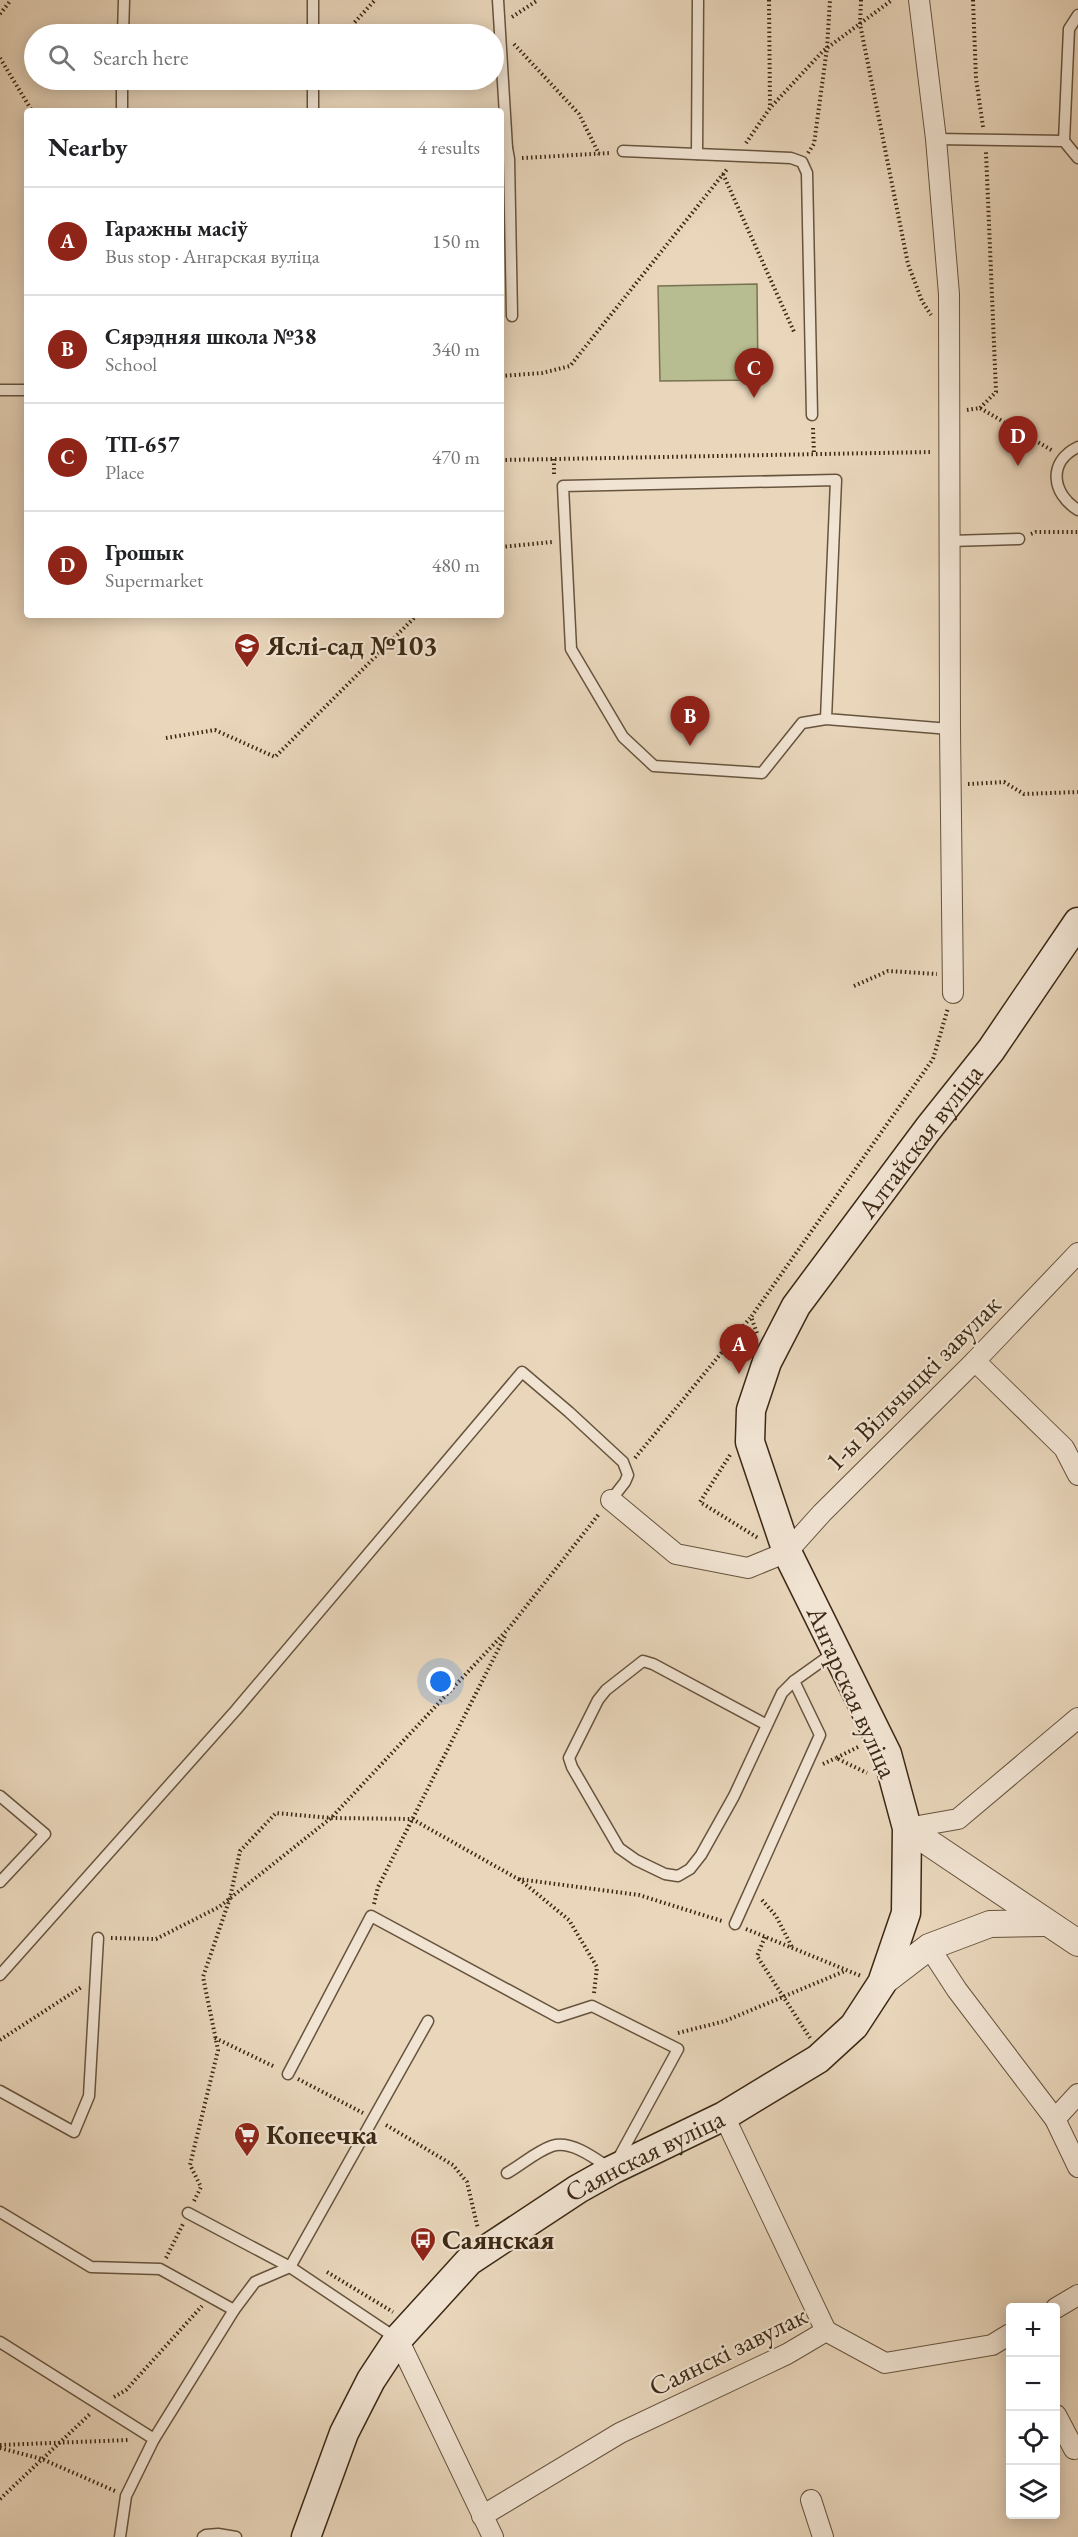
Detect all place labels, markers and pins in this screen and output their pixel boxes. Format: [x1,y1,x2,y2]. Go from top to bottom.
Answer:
pin: C [734,348,774,398]
pin: D [998,416,1038,466]
place label: Яслі-сад №103 [265,628,437,663]
school or university icon: Яслі-сад №103 [232,631,262,669]
pin: B [670,696,710,746]
pin: A [720,1324,758,1374]
place label: Копеечка [266,2117,378,2152]
supermarket icon: Копеечка [232,2120,262,2158]
place label: Саянская [442,2222,555,2257]
bus stop icon: Саянская [408,2225,438,2263]

